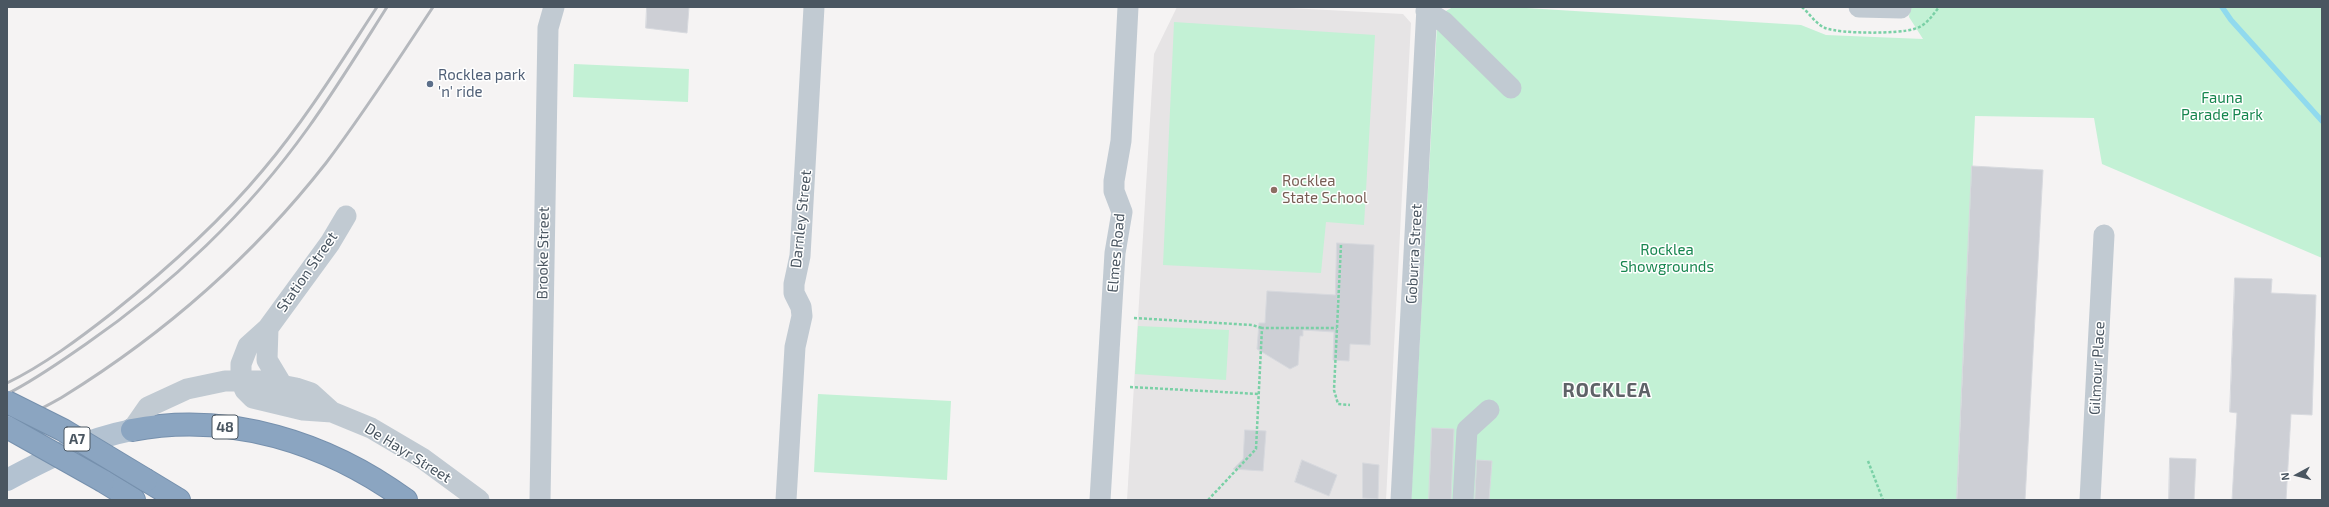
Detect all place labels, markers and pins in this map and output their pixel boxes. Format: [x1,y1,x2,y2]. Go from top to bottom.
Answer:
place label: Rocklea park 'n' ride [438,66,525,101]
marker: Rocklea park 'n' ride [425,79,435,89]
place label: Rocklea State School [1282,172,1367,207]
marker: Rocklea State School [1269,185,1279,195]

